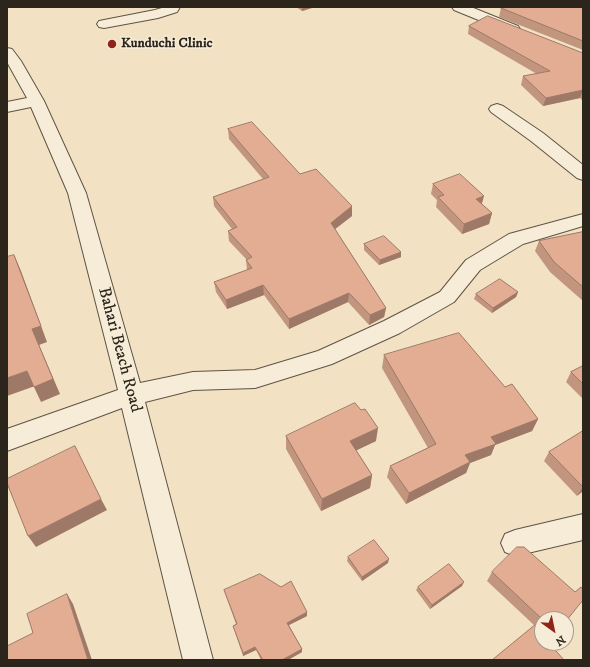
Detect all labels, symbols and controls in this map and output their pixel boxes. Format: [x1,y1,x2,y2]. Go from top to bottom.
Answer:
place label: Kunduchi Clinic [121,36,213,52]
marker: Kunduchi Clinic [106,38,118,50]
street label: Bahari Beach Road [93,285,145,415]
north arrow [534,611,574,651]
text: N [552,632,568,649]

